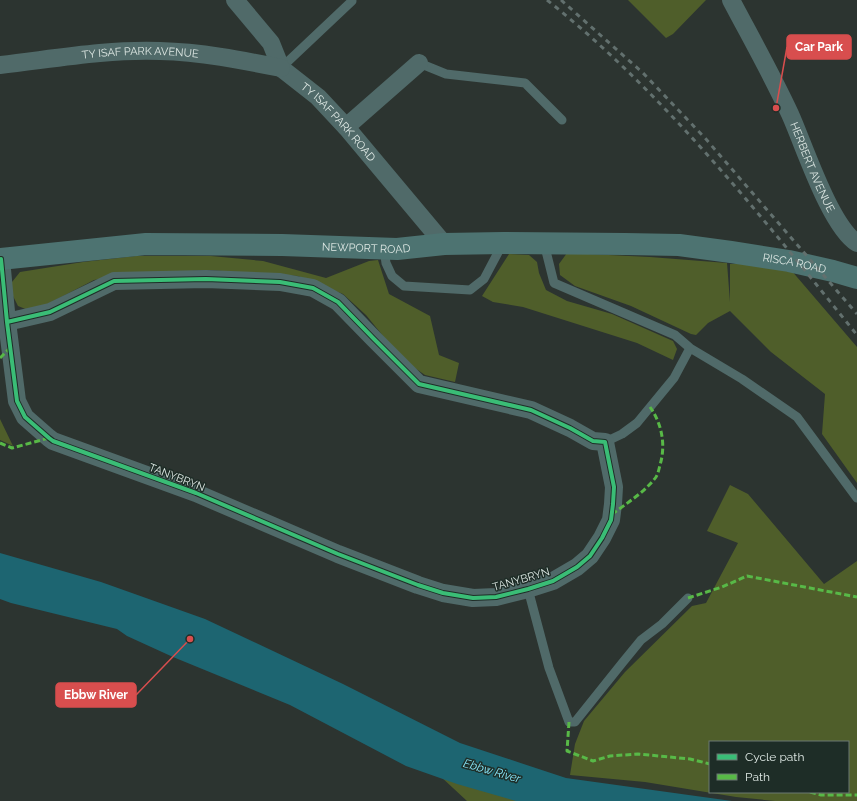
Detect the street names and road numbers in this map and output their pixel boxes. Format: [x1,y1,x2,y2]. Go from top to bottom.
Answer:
street label: TY ISAF PARK AVENUE [81,45,200,62]
street label: TY ISAF PARK ROAD [298,80,378,164]
street label: HERBERT AVENUE [787,120,837,215]
street label: NEWPORT ROAD [322,240,411,256]
street label: RISCA ROAD [762,251,827,276]
street label: TANYBRYN [147,461,207,494]
street label: TANYBRYN [491,565,551,594]

